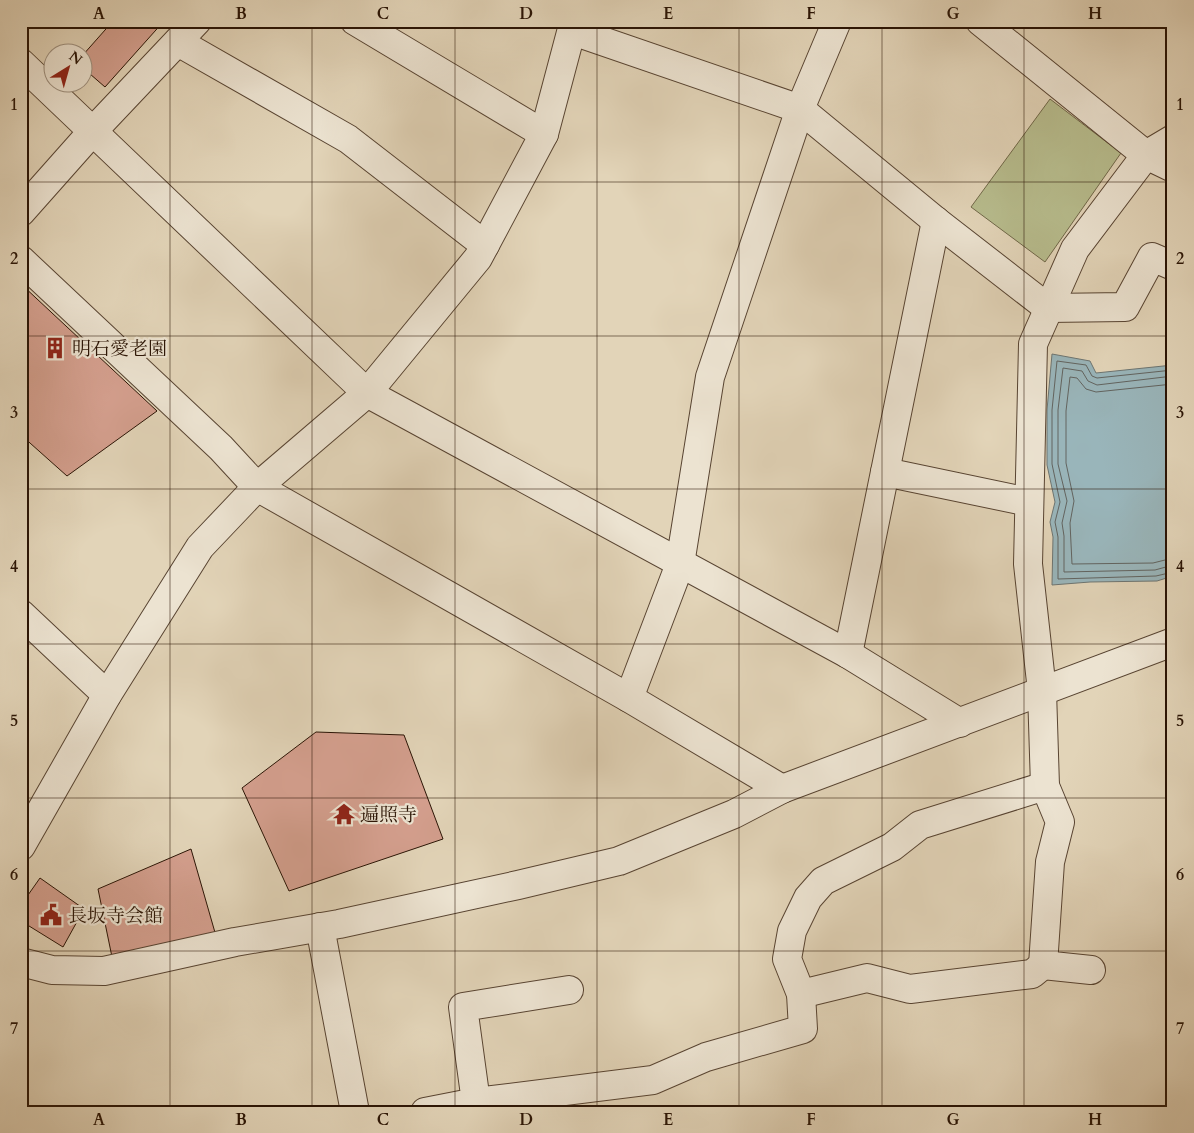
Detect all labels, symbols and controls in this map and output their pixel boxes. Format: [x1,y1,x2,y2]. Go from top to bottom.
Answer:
text: A [93,3,105,25]
text: B [235,3,247,25]
text: C [377,3,389,25]
text: D [519,3,533,25]
text: E [663,3,673,25]
text: F [806,3,816,25]
text: G [946,3,960,25]
text: H [1088,3,1102,25]
north arrow [42,42,92,92]
text: N [65,47,86,69]
text: 1 [10,94,18,116]
text: 1 [1176,94,1184,116]
text: 2 [10,248,18,270]
text: 2 [1176,248,1184,270]
building icon: 明石愛老園 [42,335,68,361]
place label: 明石愛老園 [72,336,167,362]
text: 3 [10,402,18,424]
text: 3 [1176,402,1184,424]
text: 4 [10,556,18,578]
text: 4 [1176,556,1184,578]
text: 5 [10,710,18,732]
text: 5 [1176,710,1184,732]
temple icon: 遍照寺 [331,801,357,827]
place label: 遍照寺 [360,802,417,828]
text: 6 [10,864,18,886]
text: 6 [1176,864,1184,886]
public building icon: 長坂寺会館 [38,902,64,928]
place label: 長坂寺会館 [68,903,163,929]
text: 7 [10,1018,18,1040]
text: 7 [1176,1018,1184,1040]
text: A [93,1109,105,1131]
text: B [235,1109,247,1131]
text: C [377,1109,389,1131]
text: D [519,1109,533,1131]
text: E [663,1109,673,1131]
text: F [806,1109,816,1131]
text: G [946,1109,960,1131]
text: H [1088,1109,1102,1131]

